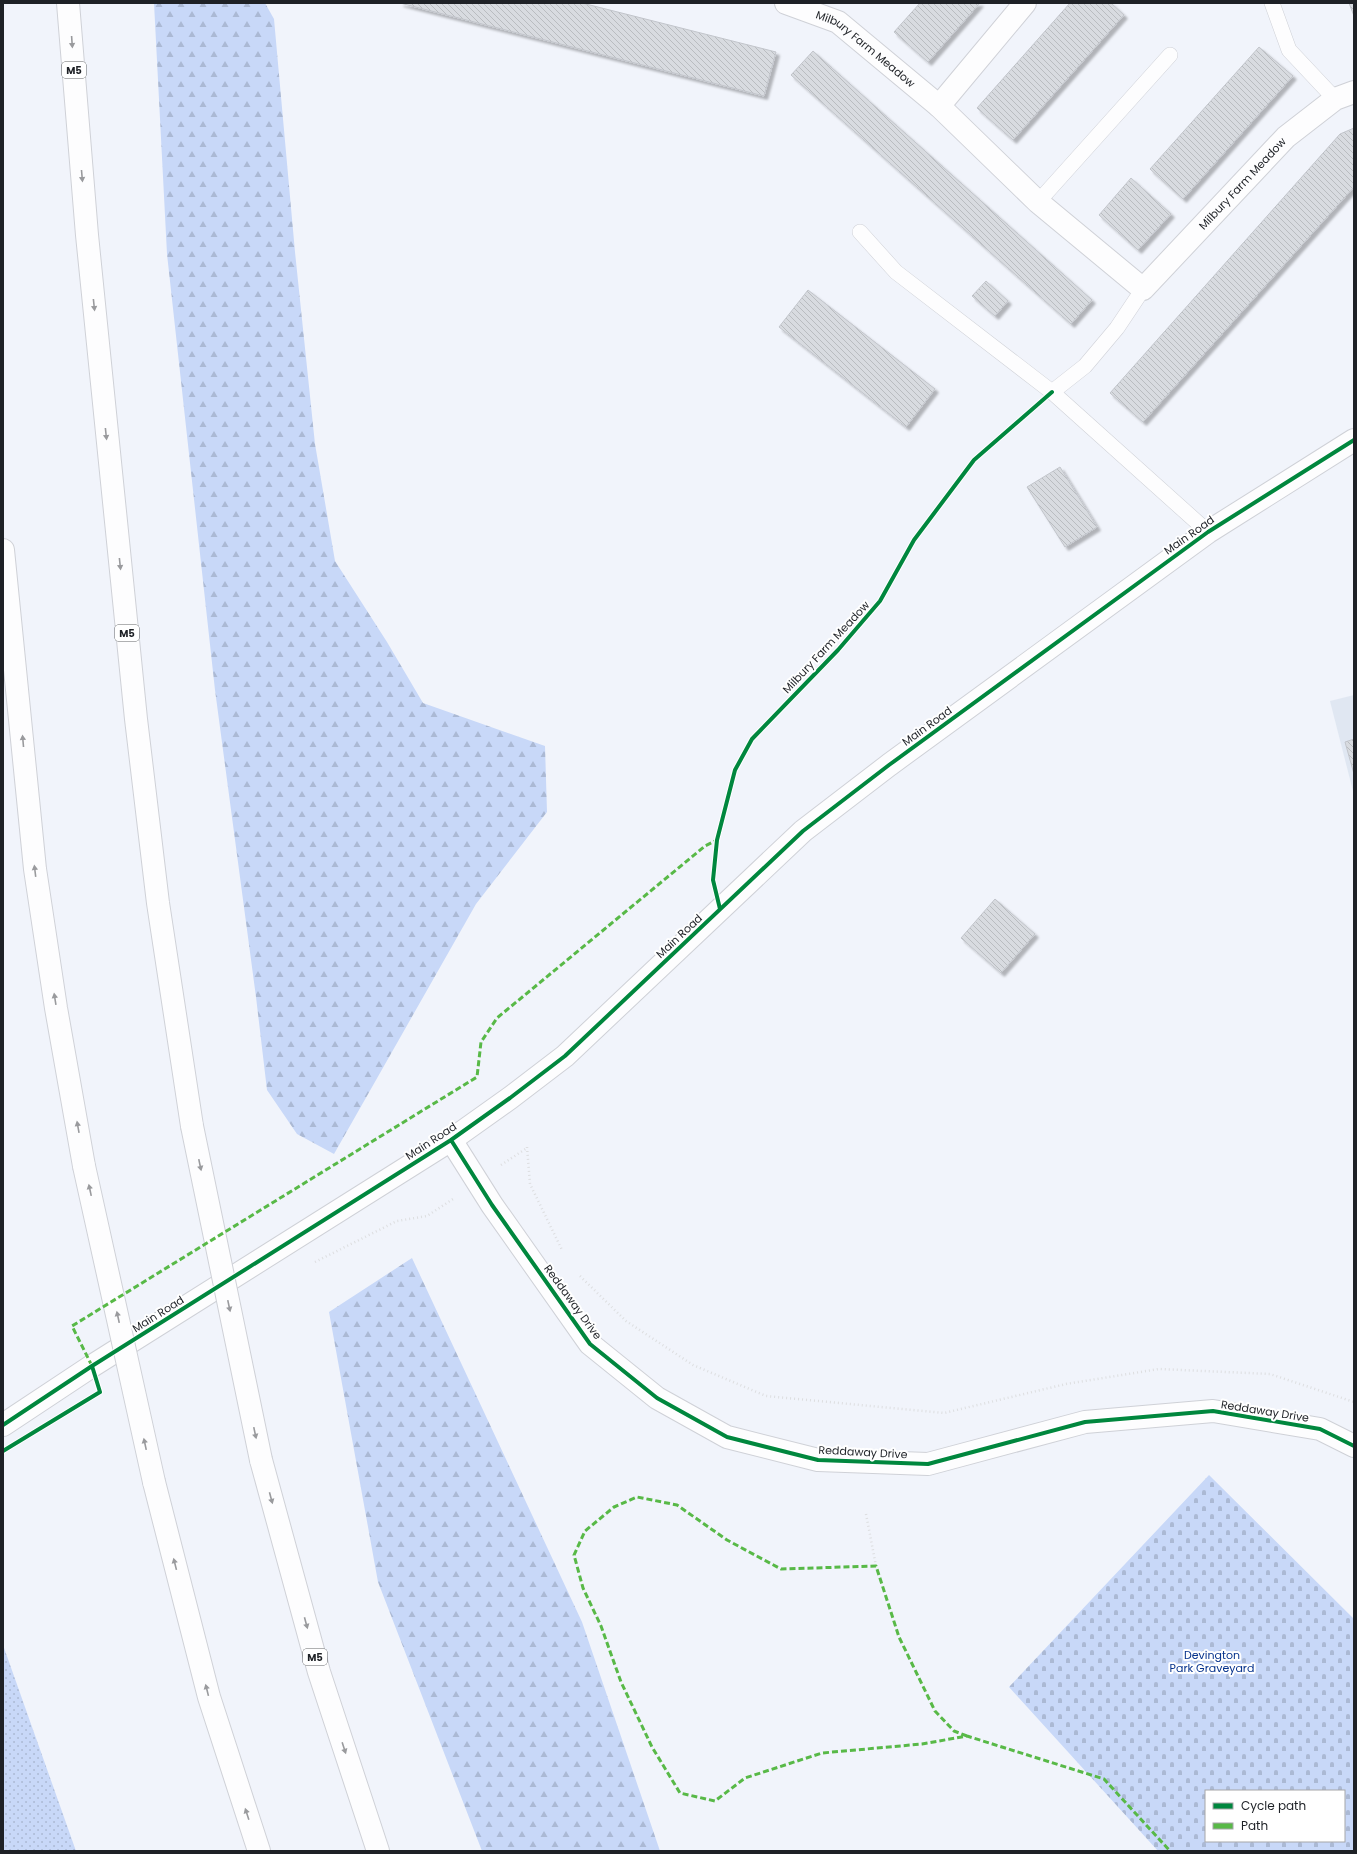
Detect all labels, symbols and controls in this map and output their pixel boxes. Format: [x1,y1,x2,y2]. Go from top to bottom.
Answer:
street label: Milbury Farm Meadow [814,7,919,91]
one-way arrow [68,36,75,48]
road number: M5 [62,62,86,78]
street label: Milbury Farm Meadow [1195,134,1290,233]
one-way arrow [79,169,85,182]
one-way arrow [90,299,97,311]
one-way arrow [103,428,110,440]
street label: Main Road [1161,512,1217,558]
one-way arrow [116,558,123,570]
street label: Milbury Farm Meadow [779,597,873,697]
road number: M5 [115,625,139,641]
street label: Main Road [899,702,955,750]
one-way arrow [19,735,26,747]
one-way arrow [32,865,38,877]
street label: Main Road [652,910,706,962]
one-way arrow [52,993,58,1005]
street label: Main Road [402,1118,460,1164]
one-way arrow [74,1121,80,1133]
one-way arrow [197,1158,203,1171]
one-way arrow [86,1184,92,1196]
street label: Reddaway Drive [540,1261,606,1343]
street label: Main Road [129,1292,187,1336]
one-way arrow [226,1299,232,1312]
one-way arrow [114,1311,120,1323]
street label: Reddaway Drive [1220,1396,1310,1426]
one-way arrow [253,1427,259,1439]
one-way arrow [142,1438,148,1450]
street label: Reddaway Drive [818,1442,908,1462]
one-way arrow [268,1492,274,1504]
one-way arrow [172,1558,178,1570]
one-way arrow [303,1618,309,1630]
park label: Devington Park Graveyard [1170,1647,1254,1676]
road number: M5 [303,1649,327,1665]
one-way arrow [204,1684,210,1696]
one-way arrow [341,1742,347,1754]
legend [1205,1790,1345,1842]
text: Cycle path [1241,1797,1306,1814]
one-way arrow [244,1808,250,1820]
text: Path [1241,1817,1268,1834]

